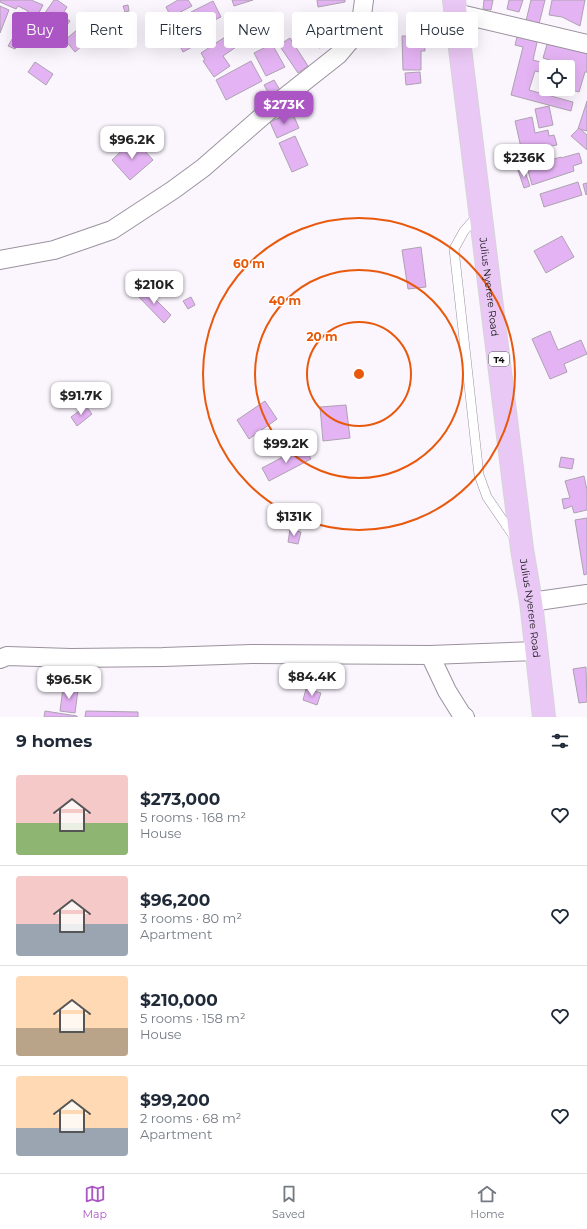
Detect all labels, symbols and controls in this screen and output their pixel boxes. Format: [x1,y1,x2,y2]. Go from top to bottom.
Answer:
chip: Buy [12,12,68,48]
chip: Rent [76,12,137,48]
chip: Filters [145,12,216,48]
chip: New [224,12,284,48]
chip: Apartment [292,12,398,48]
chip: House [406,12,478,48]
map controls [539,60,575,96]
button: locate [539,60,575,96]
pin: $273K [256,91,312,125]
text: $273K [263,96,305,112]
pin: $96.2K [99,126,165,160]
text: $96.2K [109,131,155,147]
pin: $236K [496,144,552,178]
text: $236K [503,149,545,165]
street label: Julius Nyerere Road [477,236,502,337]
text: 60 m [233,256,265,271]
pin: $210K [126,271,182,305]
text: $210K [134,276,174,292]
text: 40 m [269,293,301,308]
text: 20 m [306,329,338,344]
road number: T4 [489,352,509,366]
centre of rings [352,367,366,381]
pin: $91.7K [48,382,114,416]
text: $91.7K [60,387,102,403]
pin: $99.2K [253,430,319,464]
text: $99.2K [263,435,309,451]
pin: $131K [266,503,322,537]
text: $131K [276,508,312,524]
street label: Julius Nyerere Road [517,557,544,658]
pin: $84.4K [279,663,345,697]
pin: $96.5K [36,666,102,700]
text: $84.4K [288,668,336,684]
text: $96.5K [46,671,92,687]
icon: filters [549,730,571,752]
text: 9 homes [16,731,92,751]
text: $273,000 [140,789,220,809]
icon: home [48,791,96,839]
icon: heart [549,804,571,826]
text: 5 rooms · 168 m² [140,809,246,825]
text: House [140,825,182,841]
text: $96,200 [140,890,210,910]
icon: home [48,892,96,940]
icon: heart [549,905,571,927]
text: 3 rooms · 80 m² [140,910,242,926]
text: Apartment [140,926,212,942]
text: $210,000 [140,990,218,1010]
icon: home [48,992,96,1040]
icon: heart [549,1005,571,1027]
text: 5 rooms · 158 m² [140,1010,245,1026]
text: House [140,1026,182,1042]
text: $99,200 [140,1090,210,1110]
icon: home [48,1092,96,1140]
icon: heart [549,1105,571,1127]
text: 2 rooms · 68 m² [140,1110,241,1126]
text: Apartment [140,1126,212,1142]
tab: Map [83,1183,107,1221]
tab: Saved [272,1183,305,1221]
tab: Home [470,1183,504,1221]

